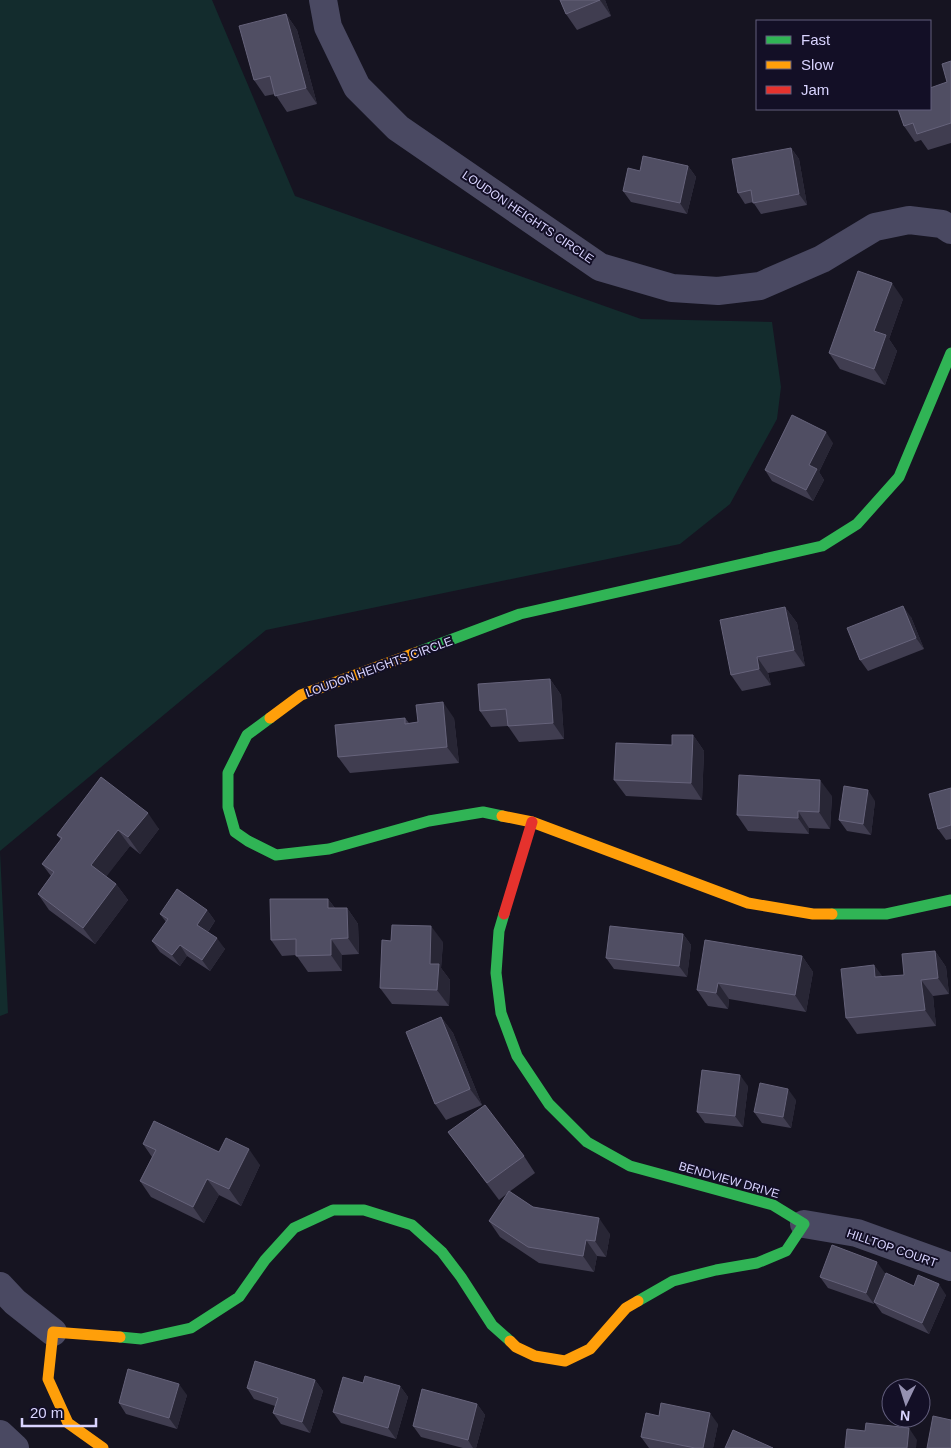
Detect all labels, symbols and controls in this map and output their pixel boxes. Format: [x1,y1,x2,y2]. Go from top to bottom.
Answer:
legend [756,20,931,110]
text: Fast [801,31,831,48]
text: Slow [801,56,834,73]
text: Jam [801,81,829,98]
street label: LOUDON HEIGHTS CIRCLE [460,168,596,266]
street label: LOUDON HEIGHTS CIRCLE [304,634,454,700]
street label: BENDVIEW DRIVE [677,1159,781,1201]
street label: HILLTOP COURT [845,1226,940,1270]
north arrow [881,1378,931,1428]
scale bar [22,1396,96,1428]
text: 20 m [30,1404,63,1421]
text: N [899,1408,911,1424]

